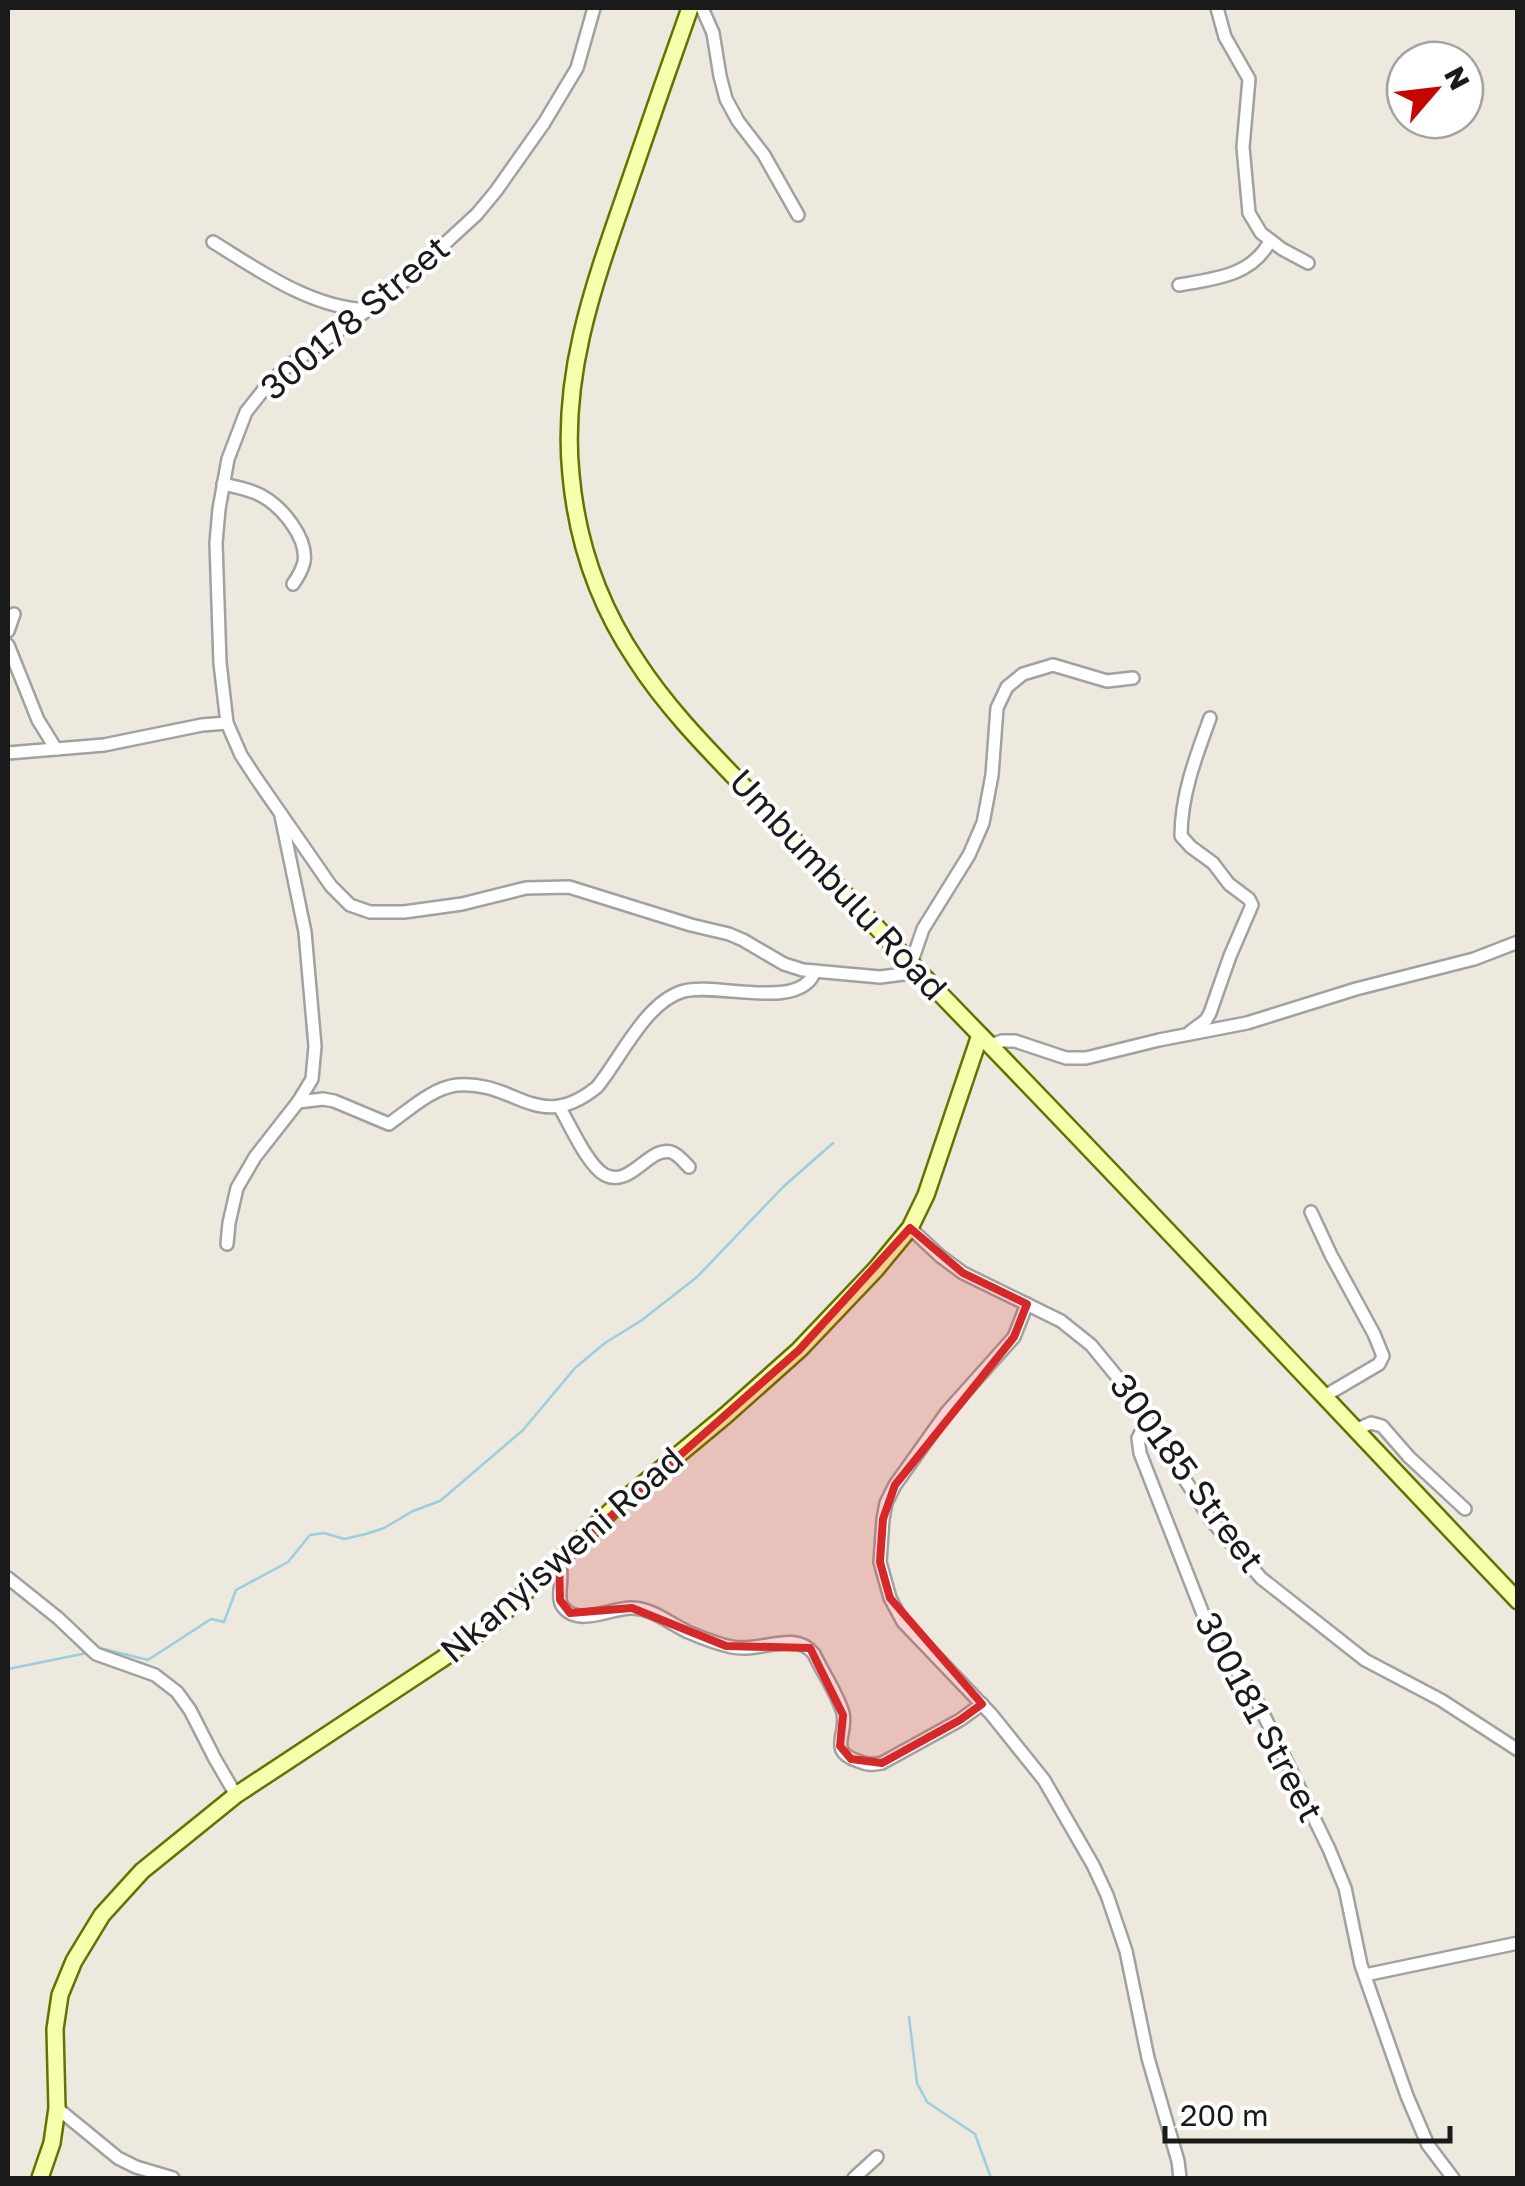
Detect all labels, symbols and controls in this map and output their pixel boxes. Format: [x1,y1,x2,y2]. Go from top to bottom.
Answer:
north arrow [1385,40,1485,140]
text: N [1438,61,1477,95]
street label: 300178 Street [252,226,457,408]
street label: Umbumbulu Road [721,760,956,1008]
street label: 300185 Street [1102,1365,1274,1580]
street label: Nkanyisweni Road [431,1437,691,1671]
street label: 300181 Street [1187,1604,1333,1829]
scale bar [1165,2081,1450,2143]
text: 200 m [1180,2097,1269,2133]

